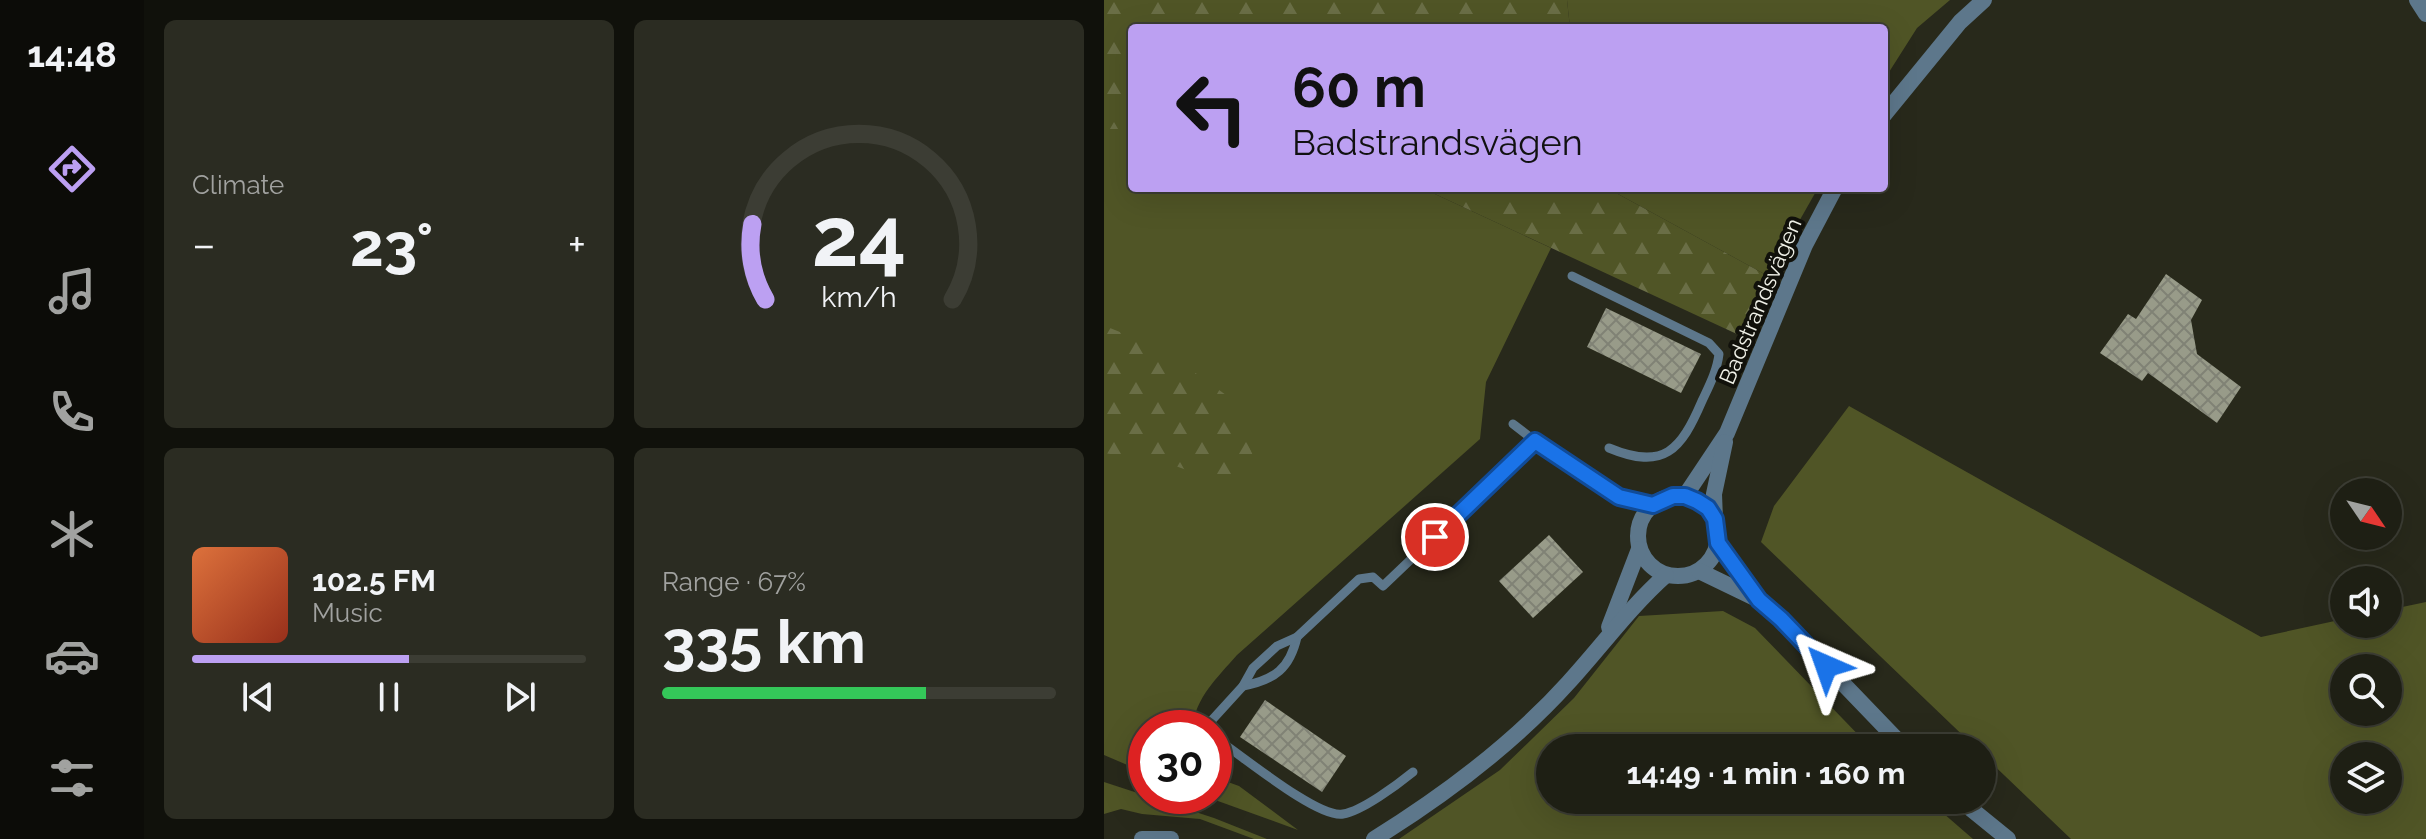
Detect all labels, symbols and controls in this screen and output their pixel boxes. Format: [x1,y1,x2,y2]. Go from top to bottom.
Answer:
text: 14:48 [27,33,117,75]
text: 60 m [1292,54,1426,120]
icon: left [1160,56,1264,160]
text: Badstrandsvägen [1292,121,1583,163]
icon: directions [44,141,100,197]
text: Climate [192,170,284,200]
text: 24 [812,187,906,284]
text: 23° [350,210,433,280]
street label: Badstrandsvägen [1713,214,1807,388]
text: − [192,219,216,270]
text: + [568,219,586,270]
icon: music [44,263,100,319]
text: km/h [821,280,897,314]
icon: phone [44,384,100,440]
north arrow [2330,478,2402,550]
map controls [2330,478,2402,814]
pin [1401,503,1469,571]
icon: climate [44,506,100,562]
icon: arrive [1413,515,1457,559]
text: 102.5 FM [312,563,436,598]
button: sound [2330,566,2402,638]
text: Range · 67% [662,567,806,597]
text: Music [312,598,383,628]
text: 335 km [662,607,866,677]
position arrow [1784,624,1868,708]
icon: car [44,628,100,684]
button: search [2330,654,2402,726]
icon: previous [236,675,280,719]
icon: pause [367,675,411,719]
icon: next [498,675,542,719]
speed limit sign: 30 [1128,710,1232,814]
button: layers [2330,742,2402,814]
icon: filters [44,750,100,806]
text: 14:49 · 1 min · 160 m [1627,756,1905,791]

